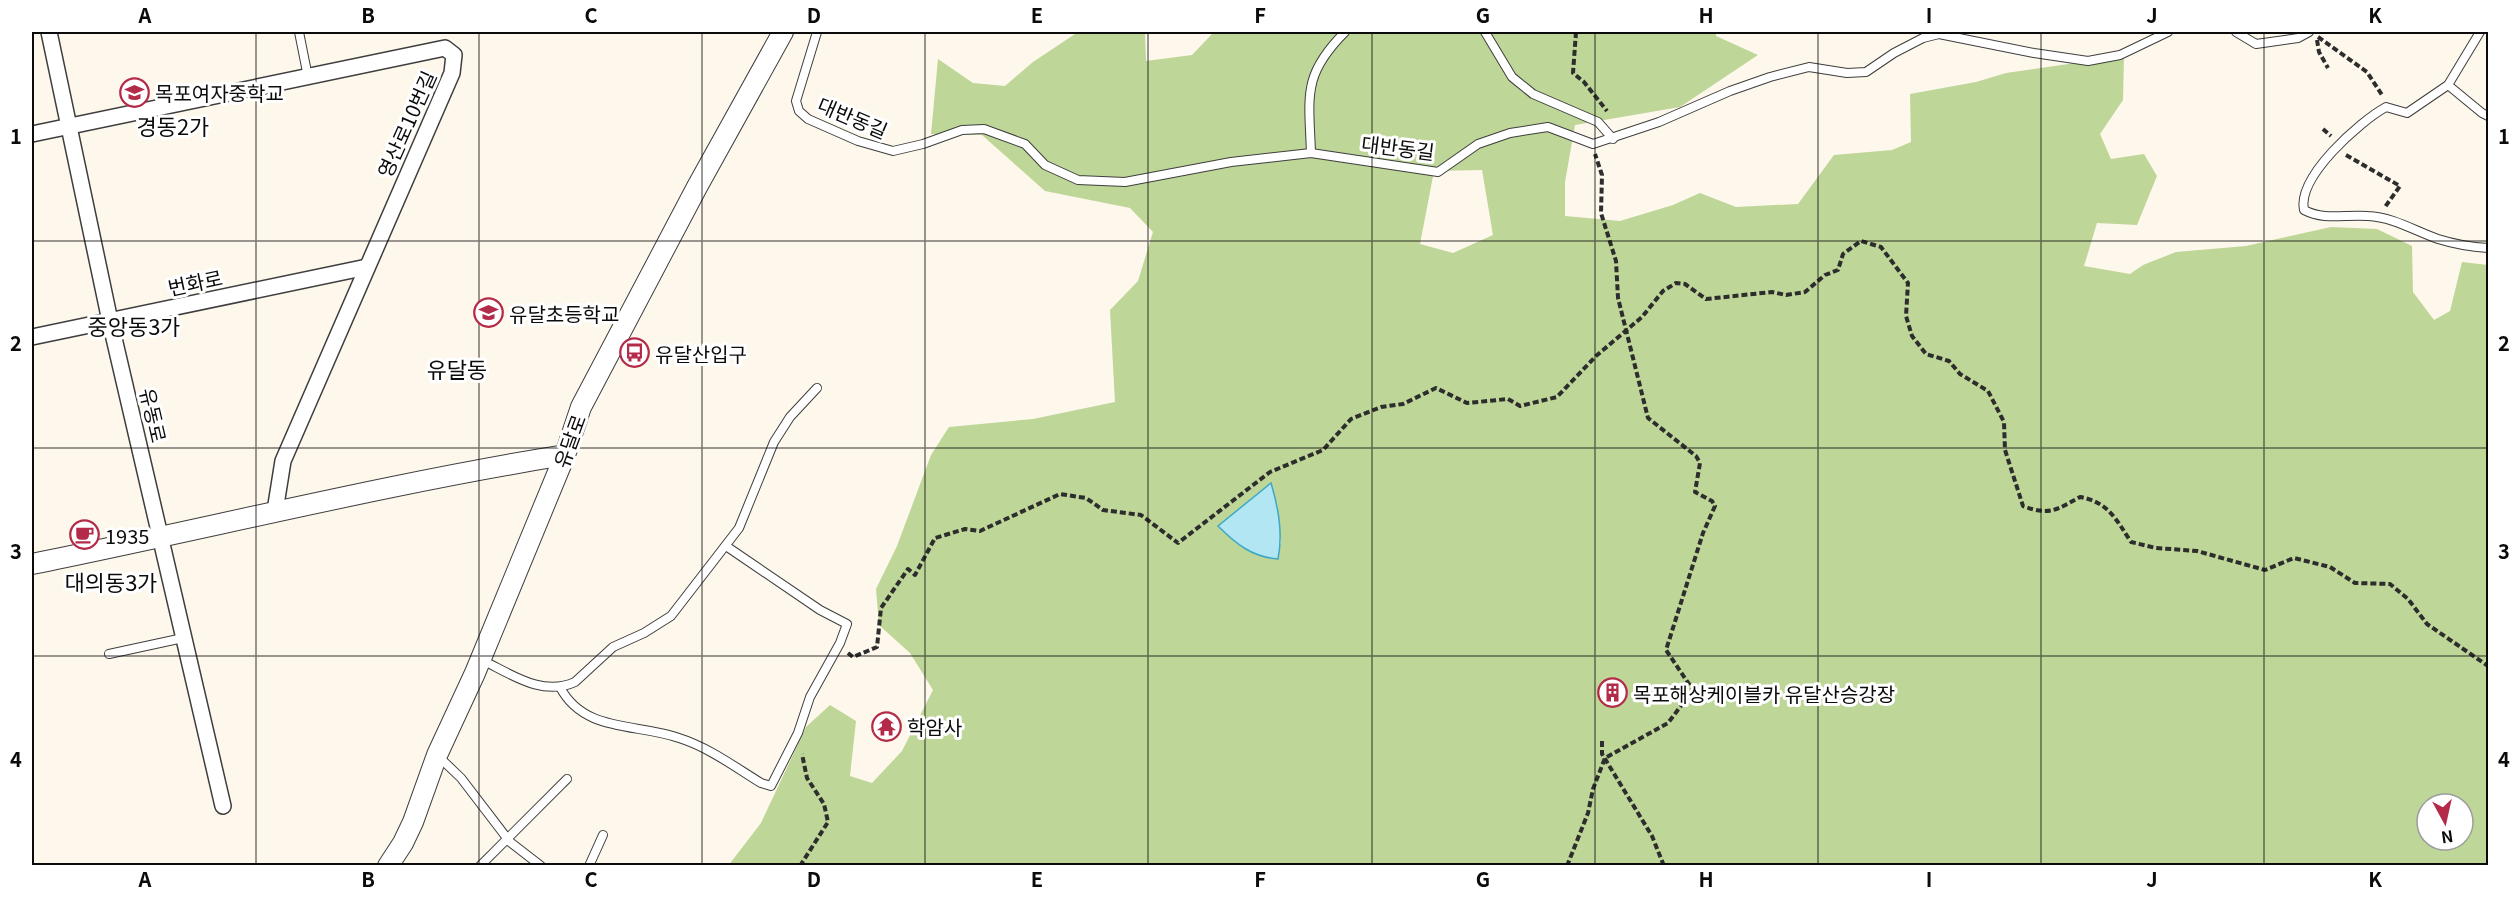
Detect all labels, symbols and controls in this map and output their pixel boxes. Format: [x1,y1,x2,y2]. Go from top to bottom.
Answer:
text: A [138,0,152,29]
text: B [361,0,375,29]
text: C [584,0,598,29]
text: D [807,0,821,29]
text: E [1031,0,1043,29]
text: F [1254,0,1266,29]
text: G [1476,0,1490,29]
text: H [1698,0,1714,29]
text: I [1926,0,1932,29]
text: J [2146,0,2158,29]
text: K [2368,0,2382,29]
street label: 영산로10번길 [370,66,442,182]
school or university icon: 목포여자중학교 [118,76,150,108]
place label: 목포여자중학교 [155,78,284,107]
street label: 대반동길 [813,89,893,145]
district label: 경동2가 [137,109,209,141]
text: 1 [10,121,22,150]
text: 1 [2498,121,2510,150]
street label: 대반동길 [1360,128,1436,166]
street label: 번화로 [165,262,225,302]
school or university icon: 유달초등학교 [472,297,504,329]
place label: 유달초등학교 [509,299,619,328]
district label: 중앙동3가 [87,309,181,341]
text: 2 [10,328,22,357]
text: 2 [2498,328,2510,357]
bus stop icon: 유달산입구 [618,337,650,369]
place label: 유달산입구 [655,339,747,368]
district label: 유달동 [427,352,487,384]
street label: 유동로 [134,385,174,445]
street label: 유달로 [546,410,592,472]
cafe icon: 1935 [68,519,100,551]
place label: 1935 [105,521,149,550]
text: 3 [10,536,22,565]
text: 3 [2498,536,2510,565]
district label: 대의동3가 [64,565,158,597]
building icon: 목포해상케이블카 유달산승강장 [1596,677,1628,709]
place label: 목포해상케이블카 유달산승강장 [1633,679,1895,708]
temple icon: 학암사 [870,710,902,742]
place label: 학암사 [907,712,962,741]
text: 4 [10,744,22,773]
text: 4 [2498,744,2510,773]
north arrow [2415,792,2475,852]
text: N [2440,825,2455,851]
text: A [138,864,152,893]
text: B [361,864,375,893]
text: C [584,864,598,893]
text: D [807,864,821,893]
text: E [1031,864,1043,893]
text: F [1254,864,1266,893]
text: G [1476,864,1490,893]
text: H [1698,864,1714,893]
text: I [1926,864,1932,893]
text: J [2146,864,2158,893]
text: K [2368,864,2382,893]

